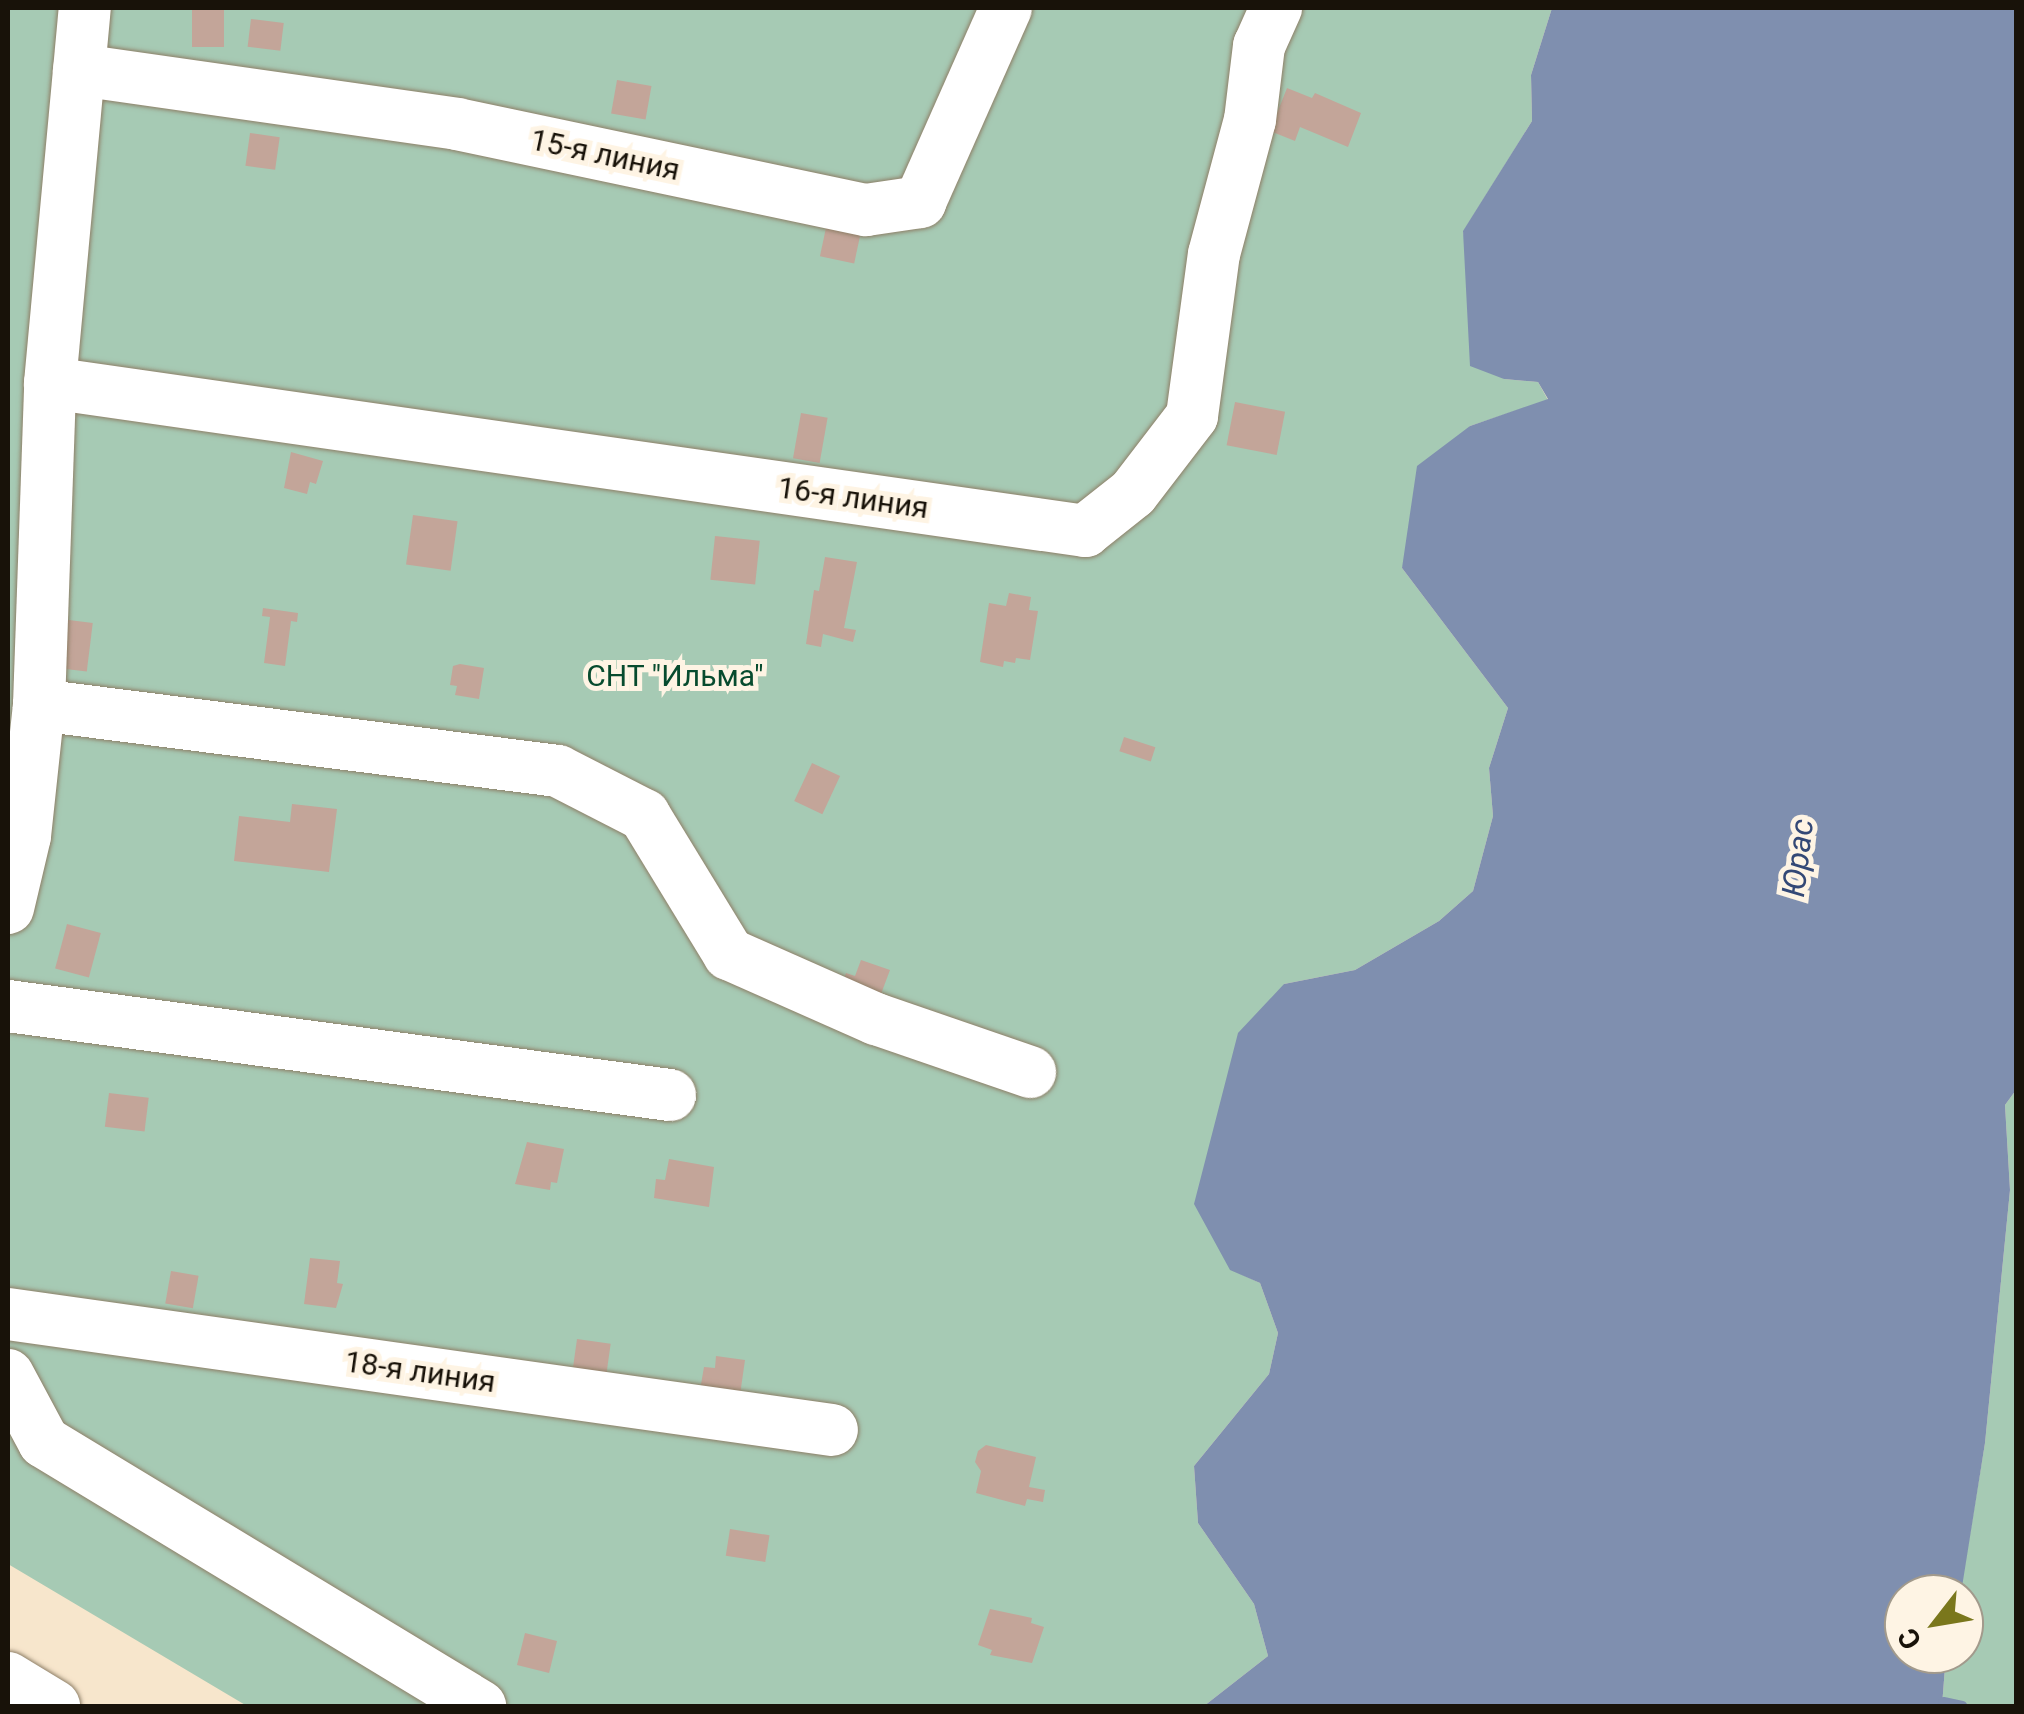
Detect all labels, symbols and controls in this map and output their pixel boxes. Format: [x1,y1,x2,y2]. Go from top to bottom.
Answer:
street label: 15-я линия [527,122,683,188]
street label: 16-я линия [775,470,931,526]
park label: СНТ "Ильма" [586,658,764,694]
water label: Юрас [1774,817,1822,899]
street label: 18-я линия [342,1344,498,1400]
north arrow [1884,1574,1984,1674]
text: С [1891,1622,1928,1655]

